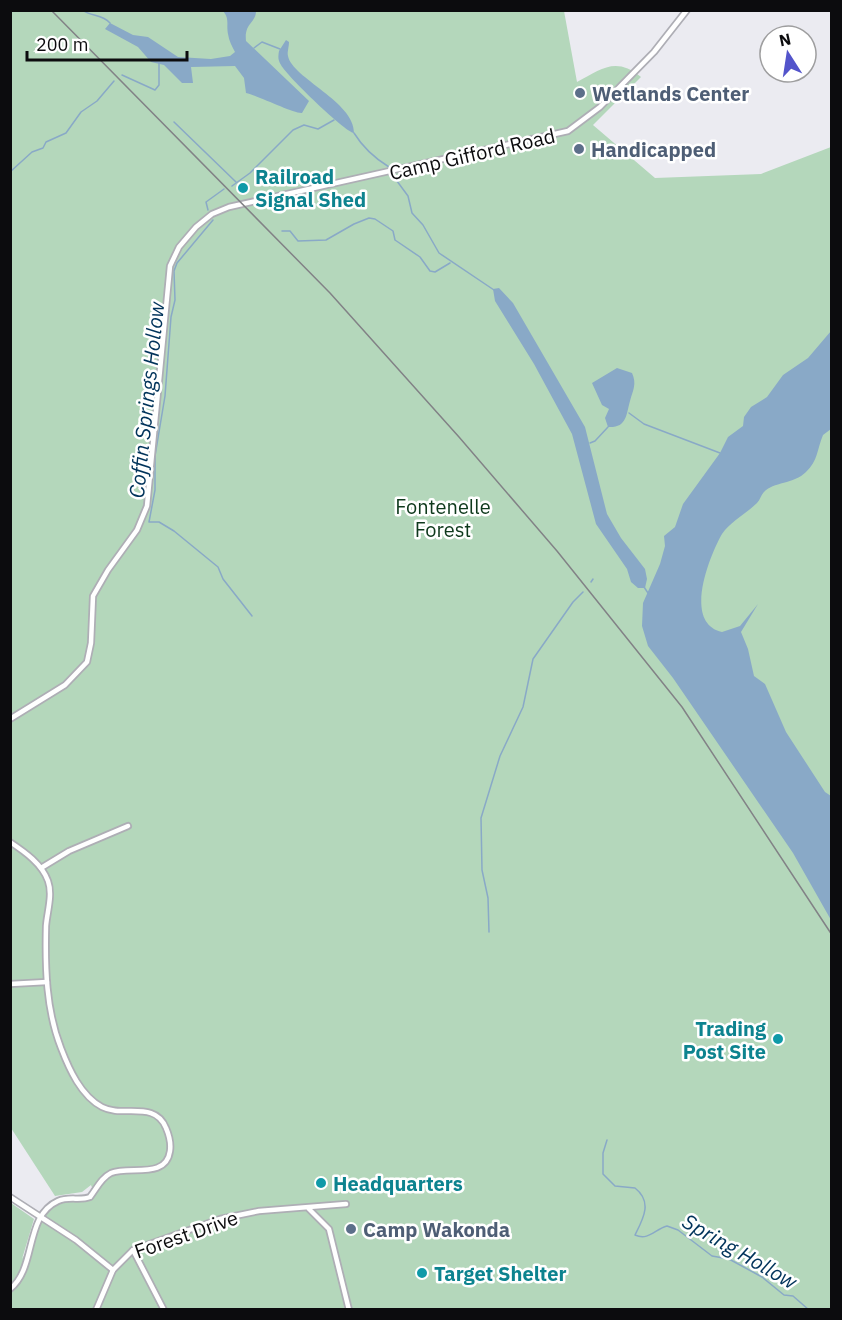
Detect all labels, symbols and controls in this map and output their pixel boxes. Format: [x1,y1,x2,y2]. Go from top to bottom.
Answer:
scale bar [27,24,188,62]
north arrow [758,24,818,84]
text: N [777,28,793,50]
text: 200 m [36,33,88,56]
place label: Wetlands Center [592,80,749,107]
marker: Wetlands Center [573,86,587,100]
street label: Camp Gifford Road [386,122,558,186]
place label: Handicapped [591,136,716,163]
marker: Handicapped [572,142,586,156]
place label: Railroad Signal Shed [255,163,366,213]
marker: Railroad Signal Shed [236,181,250,195]
water label: Coffin Springs Hollow [122,300,170,499]
park label: Fontenelle Forest [395,493,491,543]
place label: Trading Post Site [683,1015,767,1065]
marker: Trading Post Site [771,1032,785,1046]
place label: Headquarters [333,1170,463,1197]
marker: Headquarters [314,1176,328,1190]
street label: Forest Drive [131,1204,241,1264]
water label: Spring Hollow [677,1207,803,1295]
place label: Camp Wakonda [363,1216,510,1243]
marker: Camp Wakonda [344,1222,358,1236]
place label: Target Shelter [434,1260,567,1287]
marker: Target Shelter [415,1266,429,1280]

